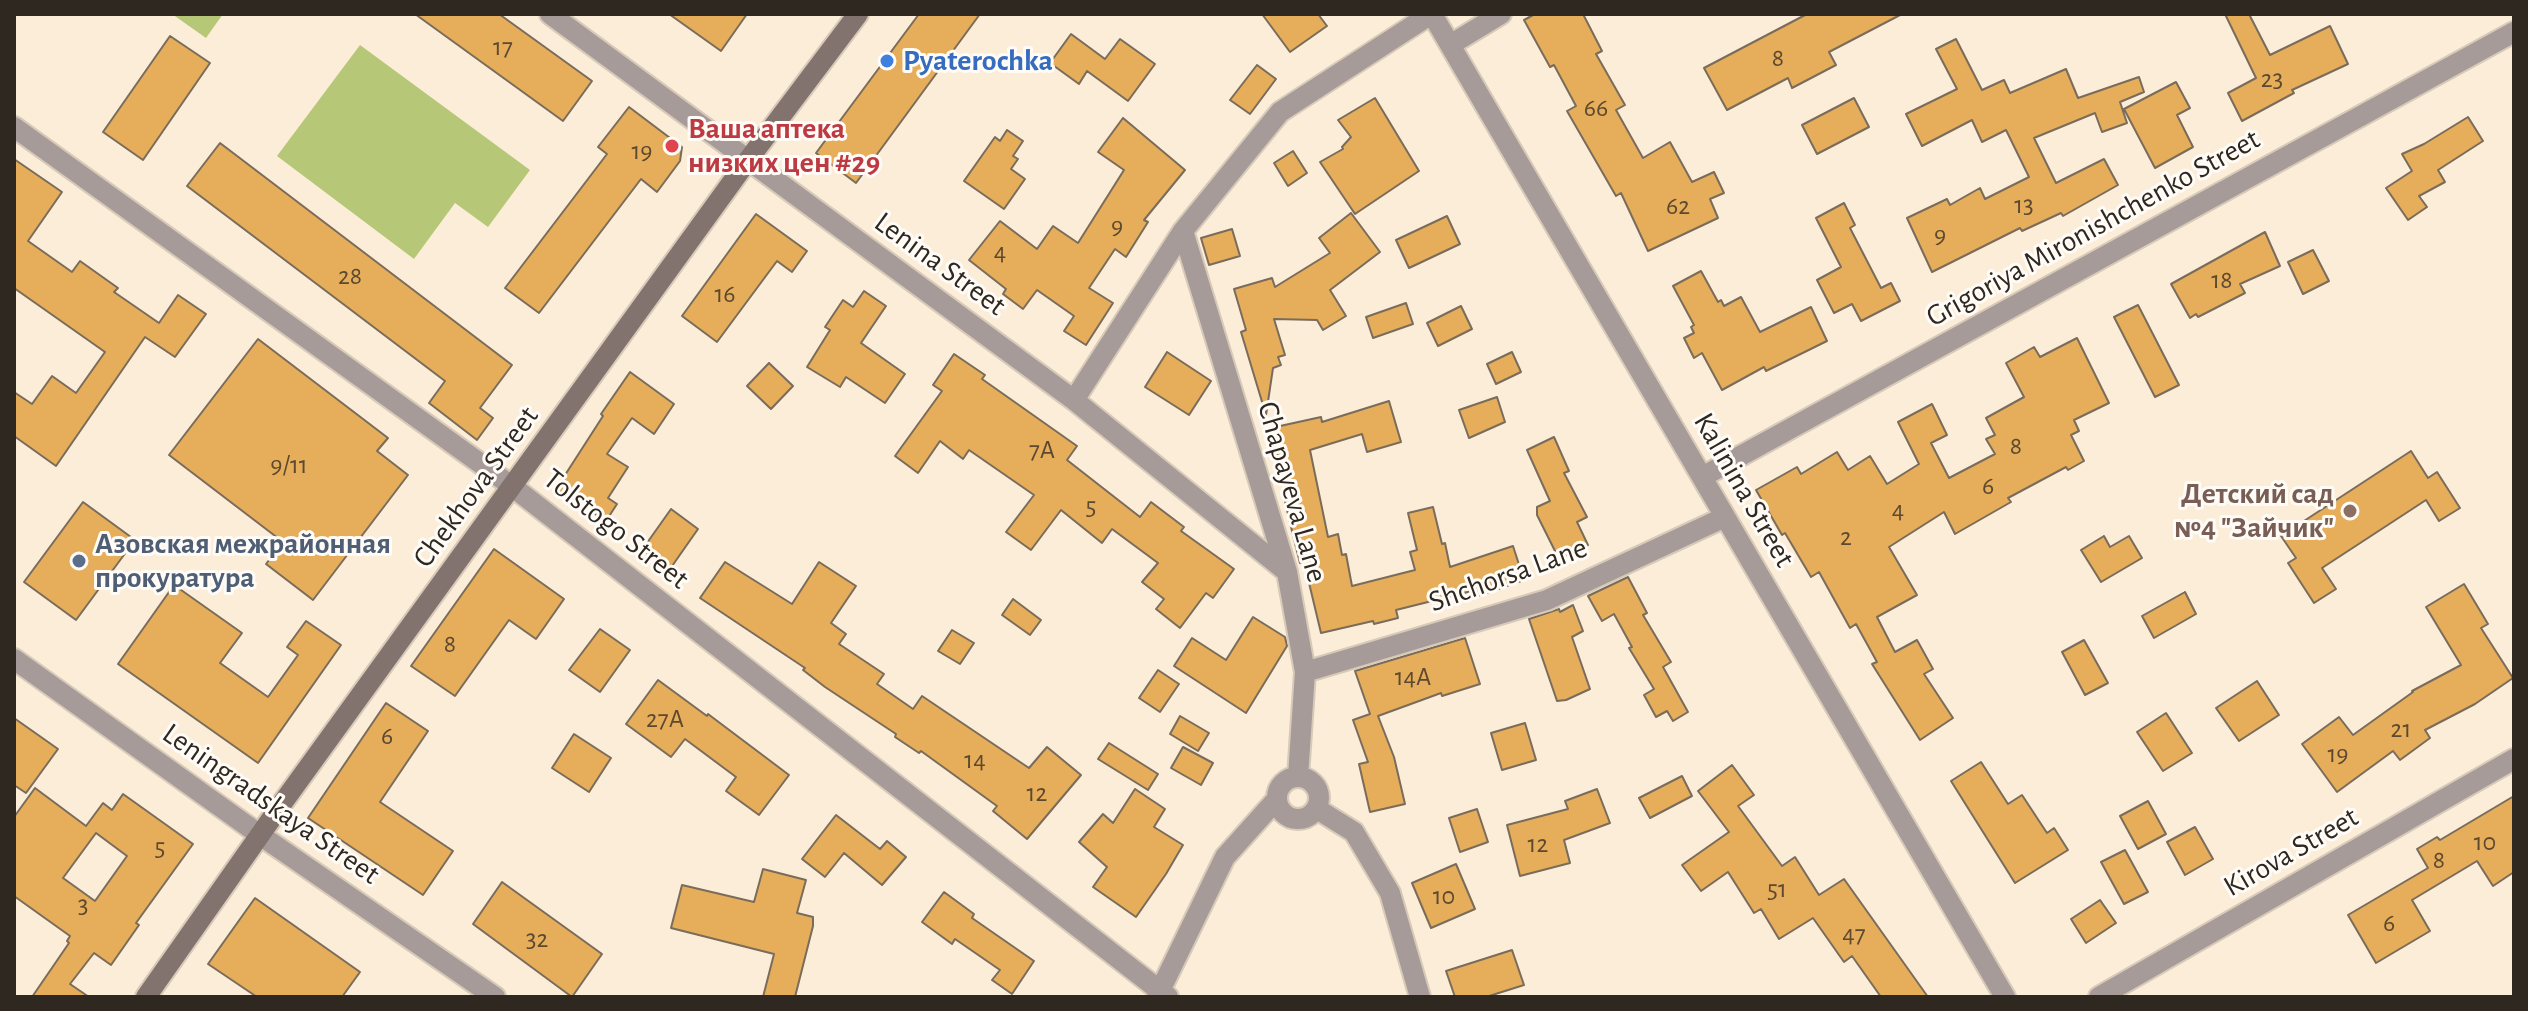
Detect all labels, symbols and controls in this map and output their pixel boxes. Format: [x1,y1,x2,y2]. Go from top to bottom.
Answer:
house number: 17 [493,31,513,63]
house number: 8 [1772,42,1784,74]
place label: Pyaterochka [903,43,1053,79]
marker: Pyaterochka [878,52,896,70]
house number: 23 [2261,63,2283,95]
house number: 66 [1584,92,1608,124]
place label: Ваша аптека низких цен #29 [688,111,880,182]
street label: Grigoriya Mironishchenko Street [1920,121,2266,335]
house number: 19 [631,135,653,167]
marker: Ваша аптека низких цен #29 [663,137,681,155]
house number: 13 [2014,189,2034,221]
house number: 62 [1666,190,1690,222]
street label: Lenina Street [867,204,1013,324]
house number: 9 [1111,210,1123,242]
house number: 9 [1934,219,1946,251]
house number: 4 [994,236,1006,268]
house number: 28 [338,260,362,292]
house number: 18 [2211,264,2233,296]
house number: 16 [714,278,736,310]
street label: Chapayeva Lane [1249,397,1335,587]
street label: Chekhova Street [406,399,546,575]
street label: Kalinina Street [1685,406,1803,574]
house number: 8 [2010,430,2022,462]
house number: 7А [1029,434,1055,466]
house number: 9/11 [270,449,308,481]
street label: Tolstogo Street [536,461,696,597]
house number: 6 [1982,470,1994,502]
place label: Детский сад №4 "Зайчик" [2174,476,2334,546]
house number: 5 [1086,490,1096,522]
house number: 4 [1892,494,1904,526]
marker: Детский сад №4 "Зайчик" [2341,502,2359,520]
house number: 2 [1840,521,1852,553]
place label: Азовская межрайонная прокуратура [95,526,391,596]
street label: Shchorsa Lane [1424,530,1592,620]
marker: Азовская межрайонная прокуратура [70,552,88,570]
house number: 8 [444,628,456,660]
house number: 14А [1395,661,1431,693]
house number: 27А [646,703,684,735]
house number: 21 [2391,713,2411,745]
street label: Leningradskaya Street [155,716,387,892]
house number: 6 [381,720,393,752]
house number: 19 [2327,738,2349,770]
house number: 14 [964,744,986,776]
house number: 12 [1027,777,1047,809]
street label: Kirova Street [2217,799,2365,905]
house number: 10 [2474,826,2496,858]
house number: 12 [1528,828,1548,860]
house number: 5 [155,831,165,863]
house number: 8 [2433,844,2445,876]
house number: 51 [1767,873,1787,905]
house number: 10 [1433,880,1455,912]
house number: 3 [78,889,88,921]
house number: 6 [2383,907,2395,939]
house number: 47 [1842,918,1866,950]
house number: 32 [526,923,548,955]

